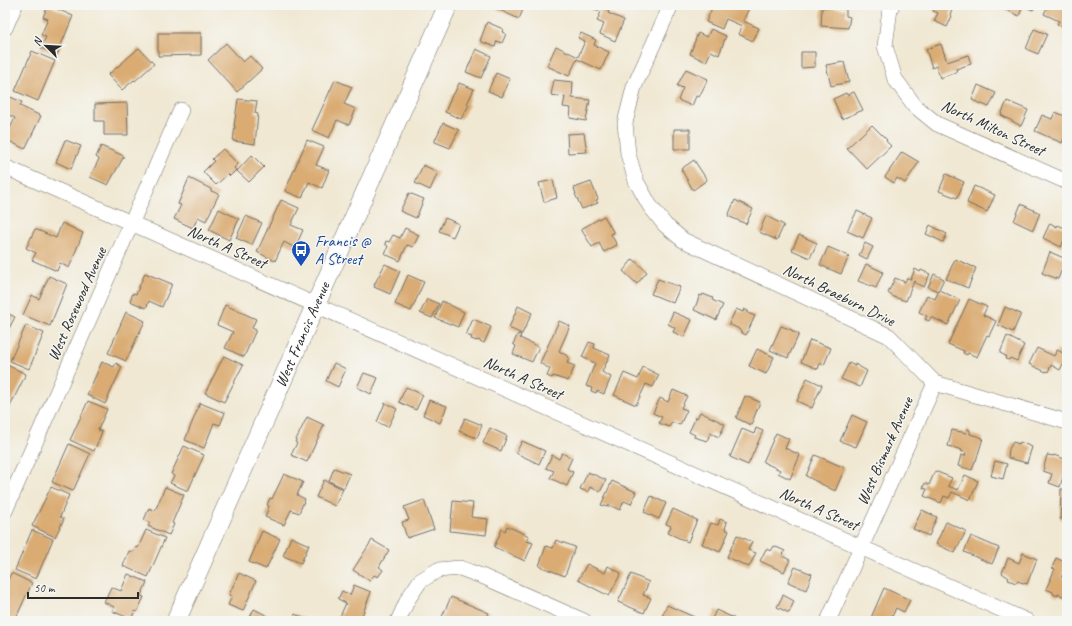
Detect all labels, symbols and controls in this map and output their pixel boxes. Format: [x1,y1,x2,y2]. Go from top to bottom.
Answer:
north arrow [26,26,66,66]
text: N [29,34,46,48]
street label: North Milton Street [938,95,1050,162]
street label: North A Street [184,221,272,274]
place label: Francis @ A Street [315,231,372,269]
bus stop icon: Francis @ A Street [290,239,312,267]
street label: West Rosewood Avenue [43,242,112,364]
street label: North Braeburn Drive [780,259,900,331]
street label: West Francis Avenue [270,277,335,390]
street label: North A Street [480,352,568,405]
street label: West Bismark Avenue [852,392,918,508]
street label: North A Street [776,483,864,536]
scale bar [28,574,138,600]
text: 50 m [34,580,56,596]

